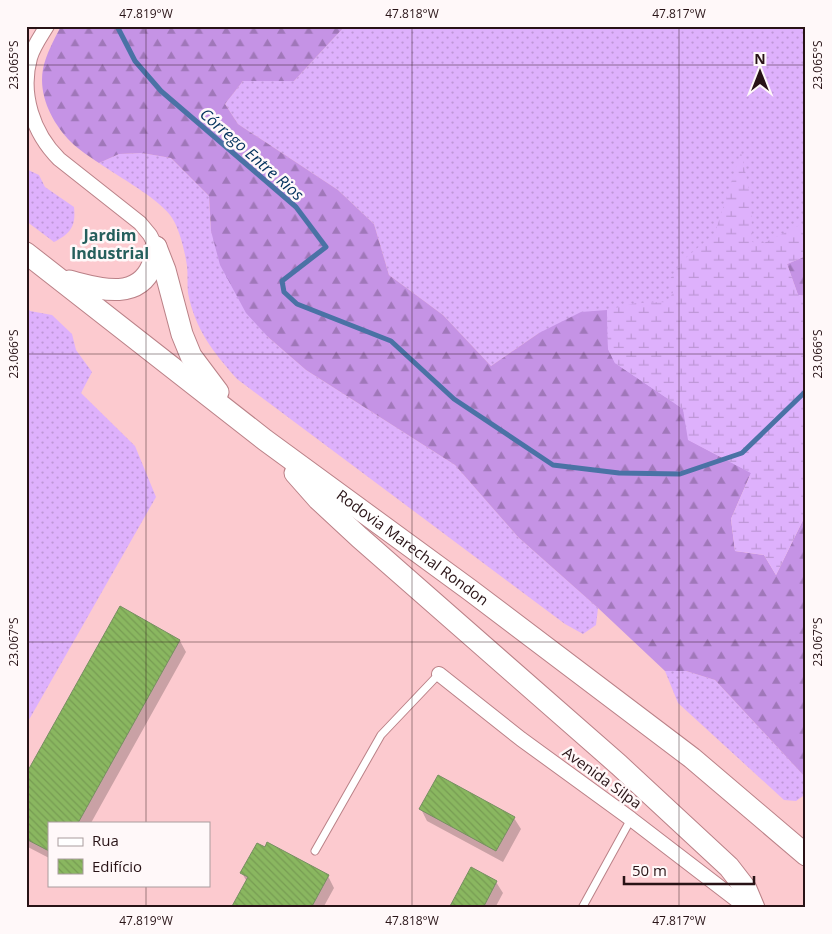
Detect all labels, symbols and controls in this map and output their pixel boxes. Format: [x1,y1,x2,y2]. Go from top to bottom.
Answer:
text: 47.819°W [119,5,173,22]
text: 47.818°W [385,5,439,22]
text: 47.817°W [652,5,706,22]
text: 23.065°S [5,40,22,90]
text: 23.065°S [809,40,826,90]
north arrow [734,48,784,98]
text: N [754,49,766,68]
water label: Córrego Entre Rios [195,103,309,205]
district label: Jardim Industrial [71,224,149,264]
text: 23.066°S [5,329,22,379]
text: 23.066°S [809,329,826,379]
street label: Rodovia Marechal Rondon [333,485,493,610]
text: 23.067°S [5,617,22,667]
text: 23.067°S [809,617,826,667]
street label: Avenida Silpa [559,742,646,813]
legend [48,822,210,886]
text: Rua [92,830,119,850]
scale bar [624,854,754,886]
text: Edifício [92,856,142,876]
text: 50 m [632,860,667,880]
text: 47.819°W [119,912,173,929]
text: 47.818°W [385,912,439,929]
text: 47.817°W [652,912,706,929]

